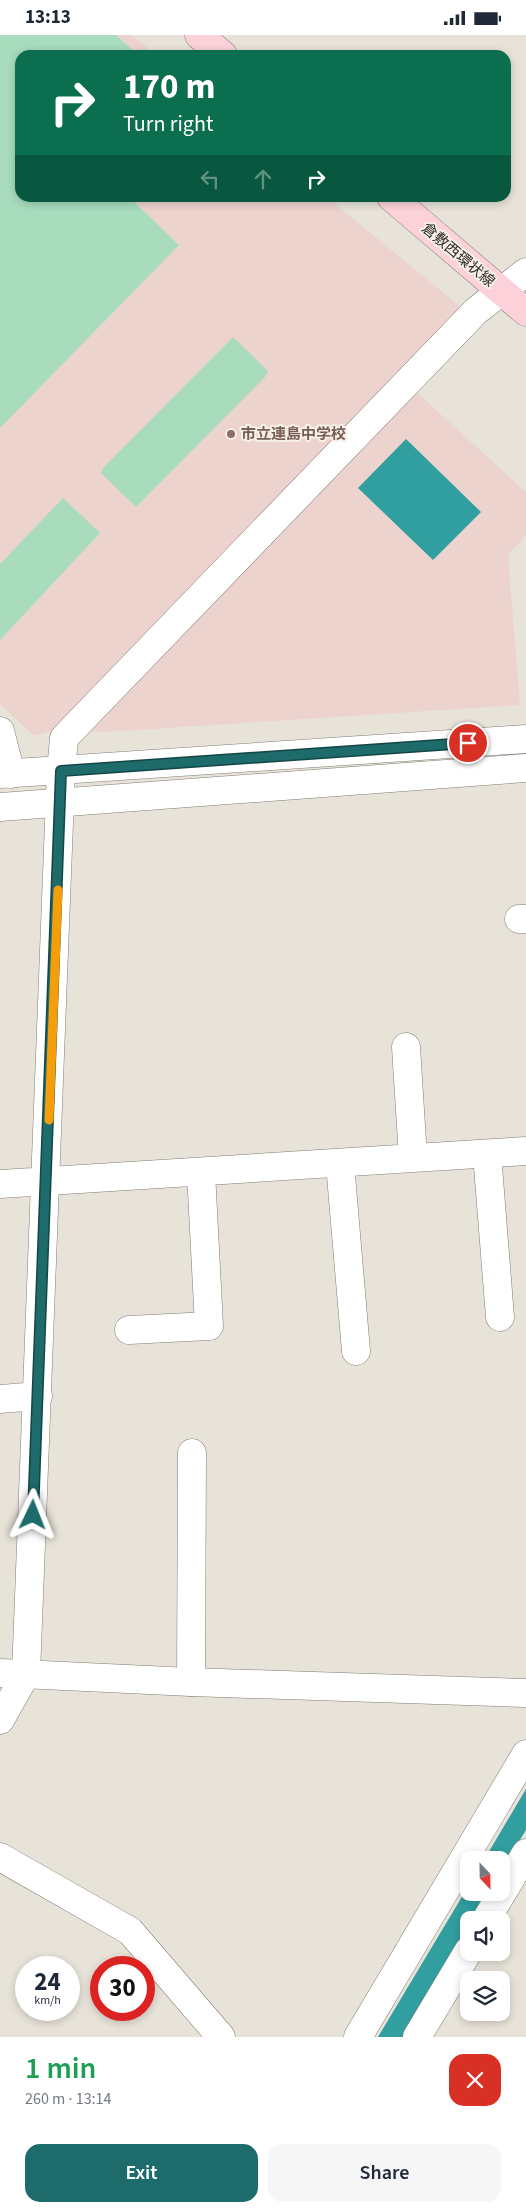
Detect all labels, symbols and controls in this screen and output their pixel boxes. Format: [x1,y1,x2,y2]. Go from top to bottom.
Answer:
text: 13:13 [25,4,71,31]
text: 170 m [123,62,215,112]
icon: right [40,70,105,135]
text: Turn right [123,108,213,140]
icon: left [196,165,224,193]
icon: ahead [249,165,277,193]
icon: right [302,165,330,193]
street label: 倉敷西環状線 [417,218,499,292]
place label: 市立連島中学校 [241,424,346,445]
marker: 市立連島中学校 [225,428,237,440]
pin [447,722,489,764]
icon: arrive [454,729,482,757]
position arrow [6,1488,58,1540]
north arrow [460,1851,510,1901]
map controls [460,1851,510,2021]
button: sound [460,1911,510,1961]
speed limit sign: 30 [90,1956,155,2021]
text: 24 [34,1964,61,2000]
button: layers [460,1971,510,2021]
text: km/h [34,1992,61,2009]
text: 1 min [25,2047,96,2090]
button: close [449,2054,501,2106]
text: 260 m · 13:14 [25,2088,112,2110]
button: Exit [25,2144,258,2202]
button: Share [268,2144,501,2202]

